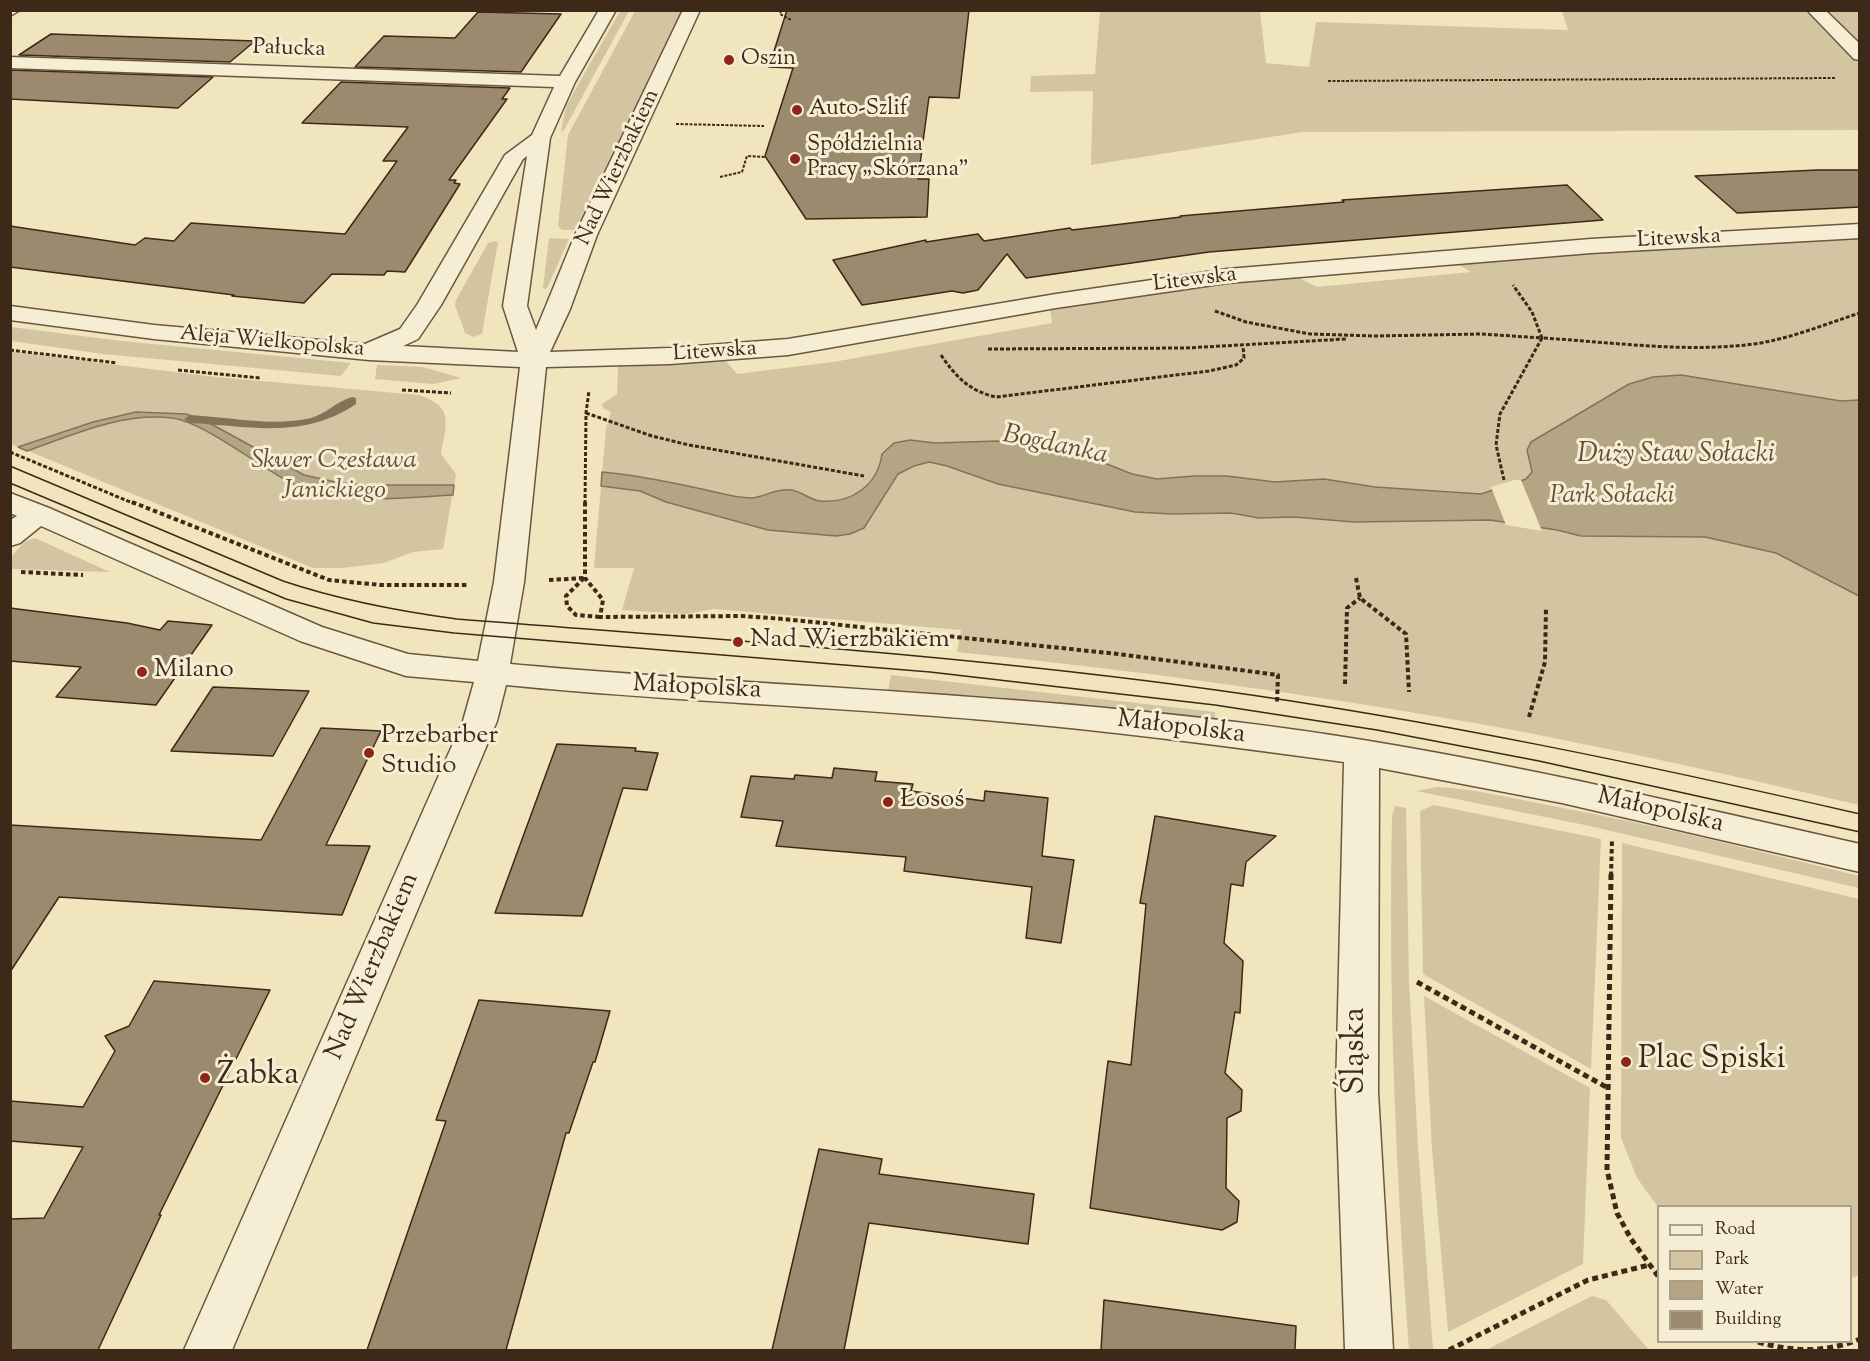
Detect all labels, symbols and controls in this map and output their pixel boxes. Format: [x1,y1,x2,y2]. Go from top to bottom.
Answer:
street label: Pałucka [252,36,326,64]
place label: Oszin [741,47,796,73]
marker: Oszin [722,53,736,67]
street label: Nad Wierzbakiem [571,86,667,250]
place label: Auto-Szlif [809,97,907,123]
marker: Auto-Szlif [790,103,804,117]
place label: Spółdzielnia Pracy „Skórzana” [807,133,969,184]
marker: Spółdzielnia Pracy „Skórzana” [788,152,802,166]
street label: Litewska [1636,225,1722,255]
street label: Litewska [1152,263,1238,299]
street label: Aleja Wielkopolska [179,322,365,364]
street label: Litewska [672,337,758,369]
water label: Bogdanka [1000,420,1110,474]
water label: Duży Staw Sołacki [1577,440,1775,472]
park label: Skwer Czesława Janickiego [251,447,417,508]
park label: Park Sołacki [1550,482,1674,514]
place label: Nad Wierzbakiem [750,626,950,658]
marker: Nad Wierzbakiem [731,635,745,649]
place label: Milano [154,656,234,688]
marker: Milano [135,665,149,679]
street label: Małopolska [632,670,762,708]
street label: Małopolska [1115,706,1247,752]
place label: Przebarber Studio [381,722,498,784]
marker: Przebarber Studio [362,746,376,760]
street label: Małopolska [1594,782,1726,842]
place label: Łosoś [900,786,965,818]
marker: Łosoś [881,795,895,809]
street label: Nad Wierzbakiem [321,869,427,1065]
street label: Śląska [1339,1007,1377,1095]
place label: Plac Spiski [1638,1043,1786,1081]
marker: Plac Spiski [1619,1055,1633,1069]
place label: Żabka [217,1059,299,1097]
marker: Żabka [198,1071,212,1085]
legend [1657,1205,1852,1343]
text: Road [1715,1217,1755,1243]
text: Park [1715,1247,1749,1273]
text: Water [1715,1277,1763,1303]
text: Building [1715,1307,1781,1333]

